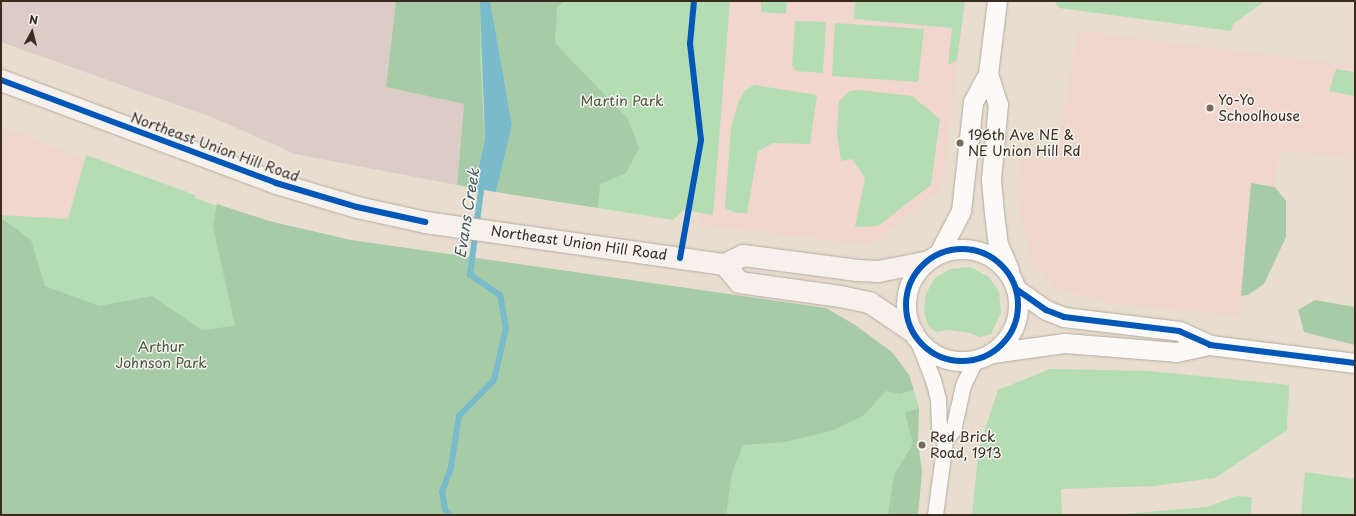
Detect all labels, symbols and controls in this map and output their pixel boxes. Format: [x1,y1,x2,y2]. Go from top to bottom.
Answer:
text: N [28,11,39,29]
north arrow [12,12,52,52]
place label: Yo-Yo Schoolhouse [1218,92,1300,124]
park label: Martin Park [581,93,663,109]
marker: Yo-Yo Schoolhouse [1205,103,1215,113]
street label: Northeast Union Hill Road [129,109,301,185]
place label: 196th Ave NE & NE Union Hill Rd [968,127,1081,160]
marker: 196th Ave NE & NE Union Hill Rd [955,138,965,148]
water label: Evans Creek [450,167,482,259]
street label: Northeast Union Hill Road [490,222,668,264]
park label: Arthur Johnson Park [115,339,207,372]
place label: Red Brick Road, 1913 [930,429,1001,462]
marker: Red Brick Road, 1913 [917,440,927,450]

